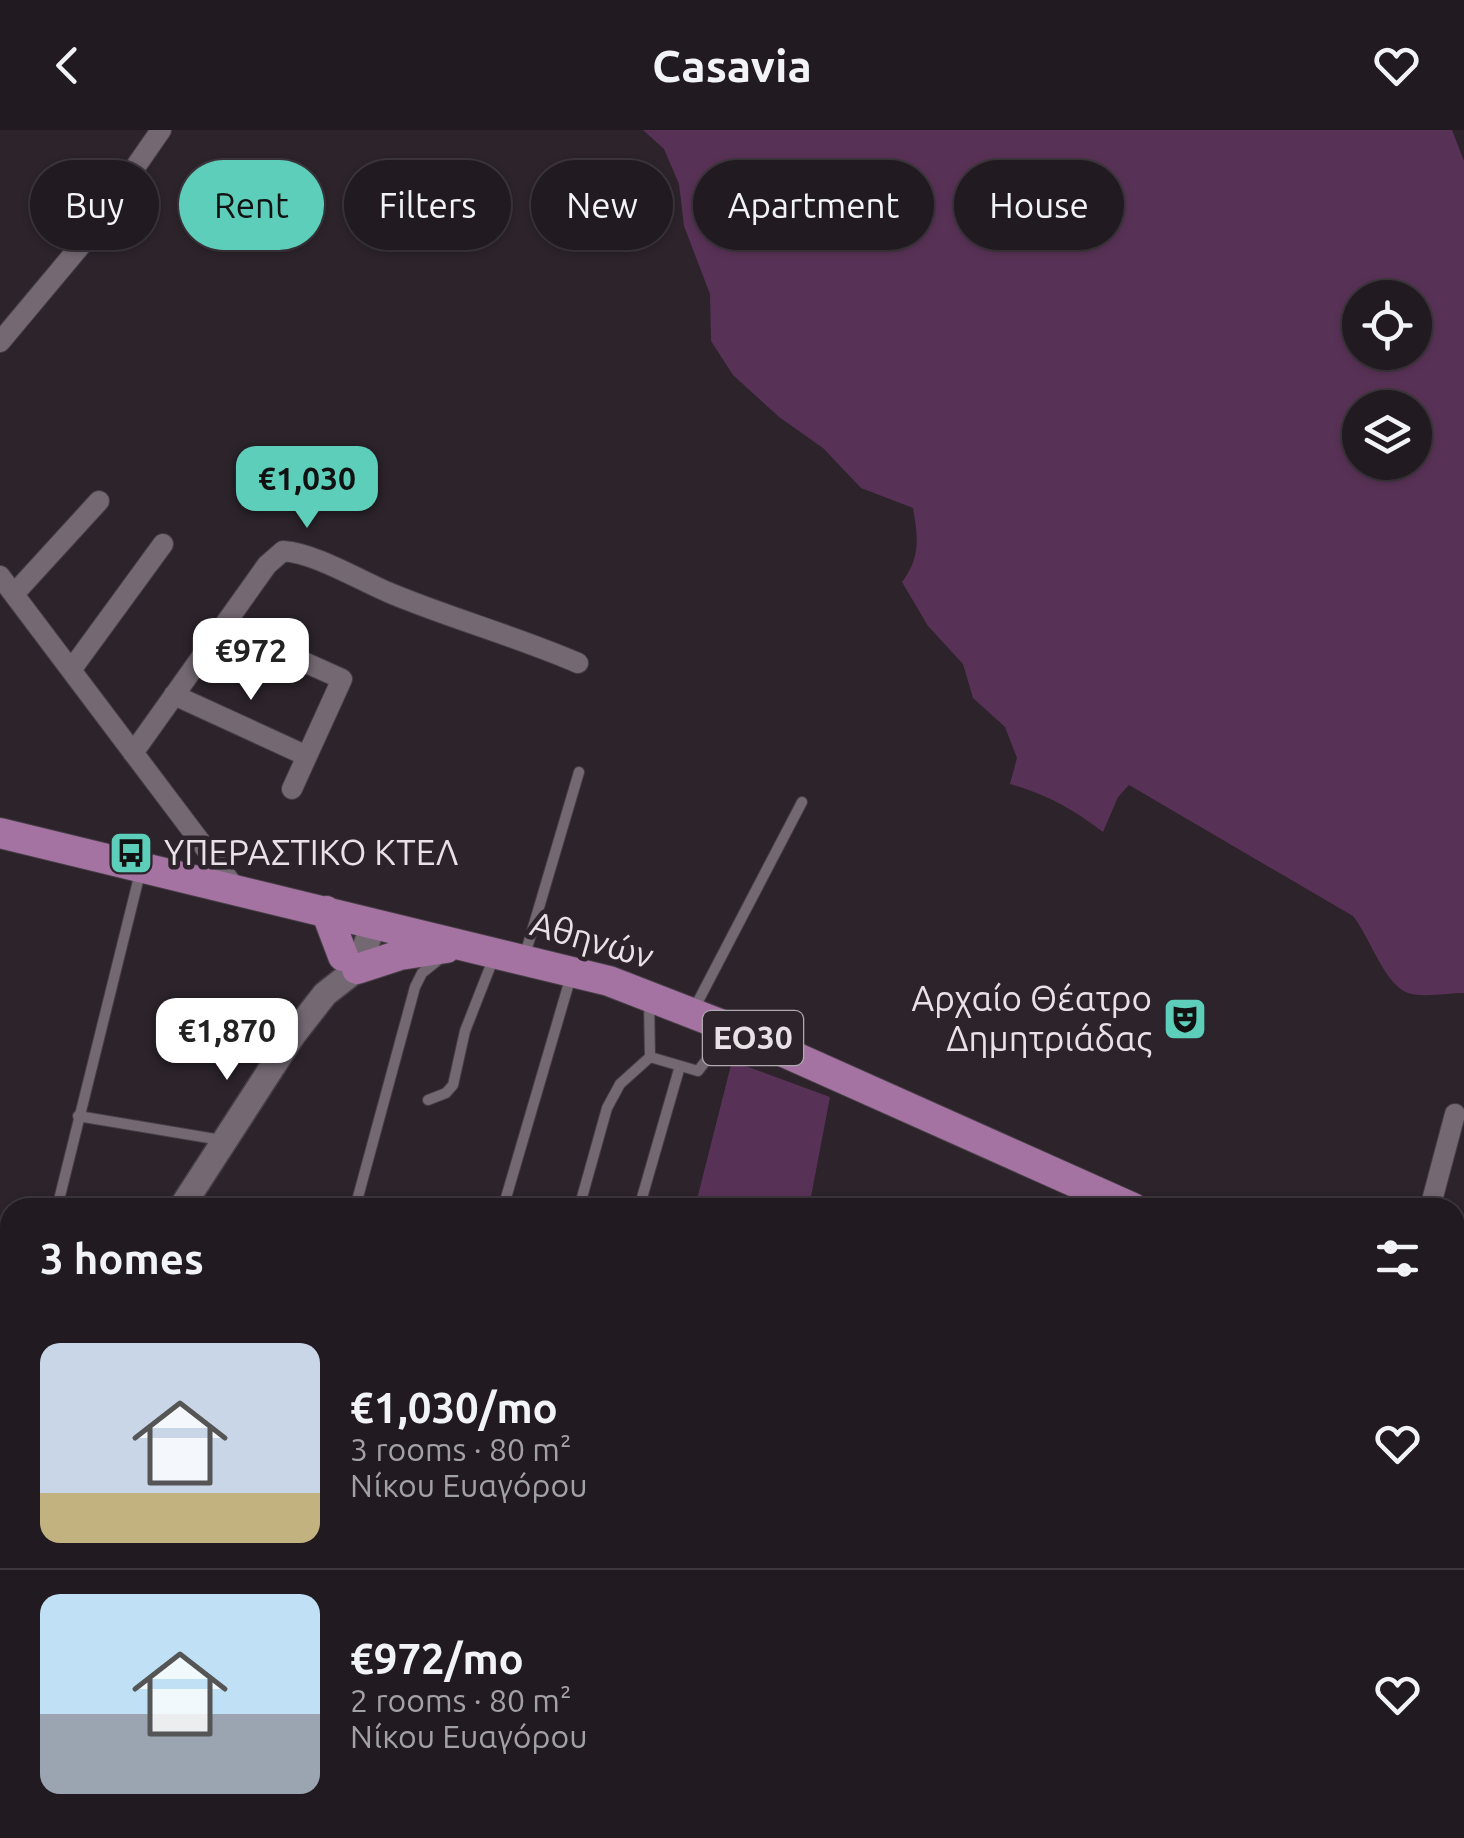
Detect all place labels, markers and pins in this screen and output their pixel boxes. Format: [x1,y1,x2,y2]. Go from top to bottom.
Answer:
pin: €1,030 [226,446,388,531]
pin: €972 [192,618,310,703]
bus stop icon: ΥΠΕΡΑΣΤΙΚΟ ΚΤΕΛ [108,830,154,876]
place label: ΥΠΕΡΑΣΤΙΚΟ ΚΤΕΛ [164,832,458,872]
place label: Αρχαίο Θέατρο Δημητριάδας [911,978,1152,1058]
theatre icon: Αρχαίο Θέατρο Δημητριάδας [1162,996,1208,1042]
pin: €1,870 [146,998,308,1083]

